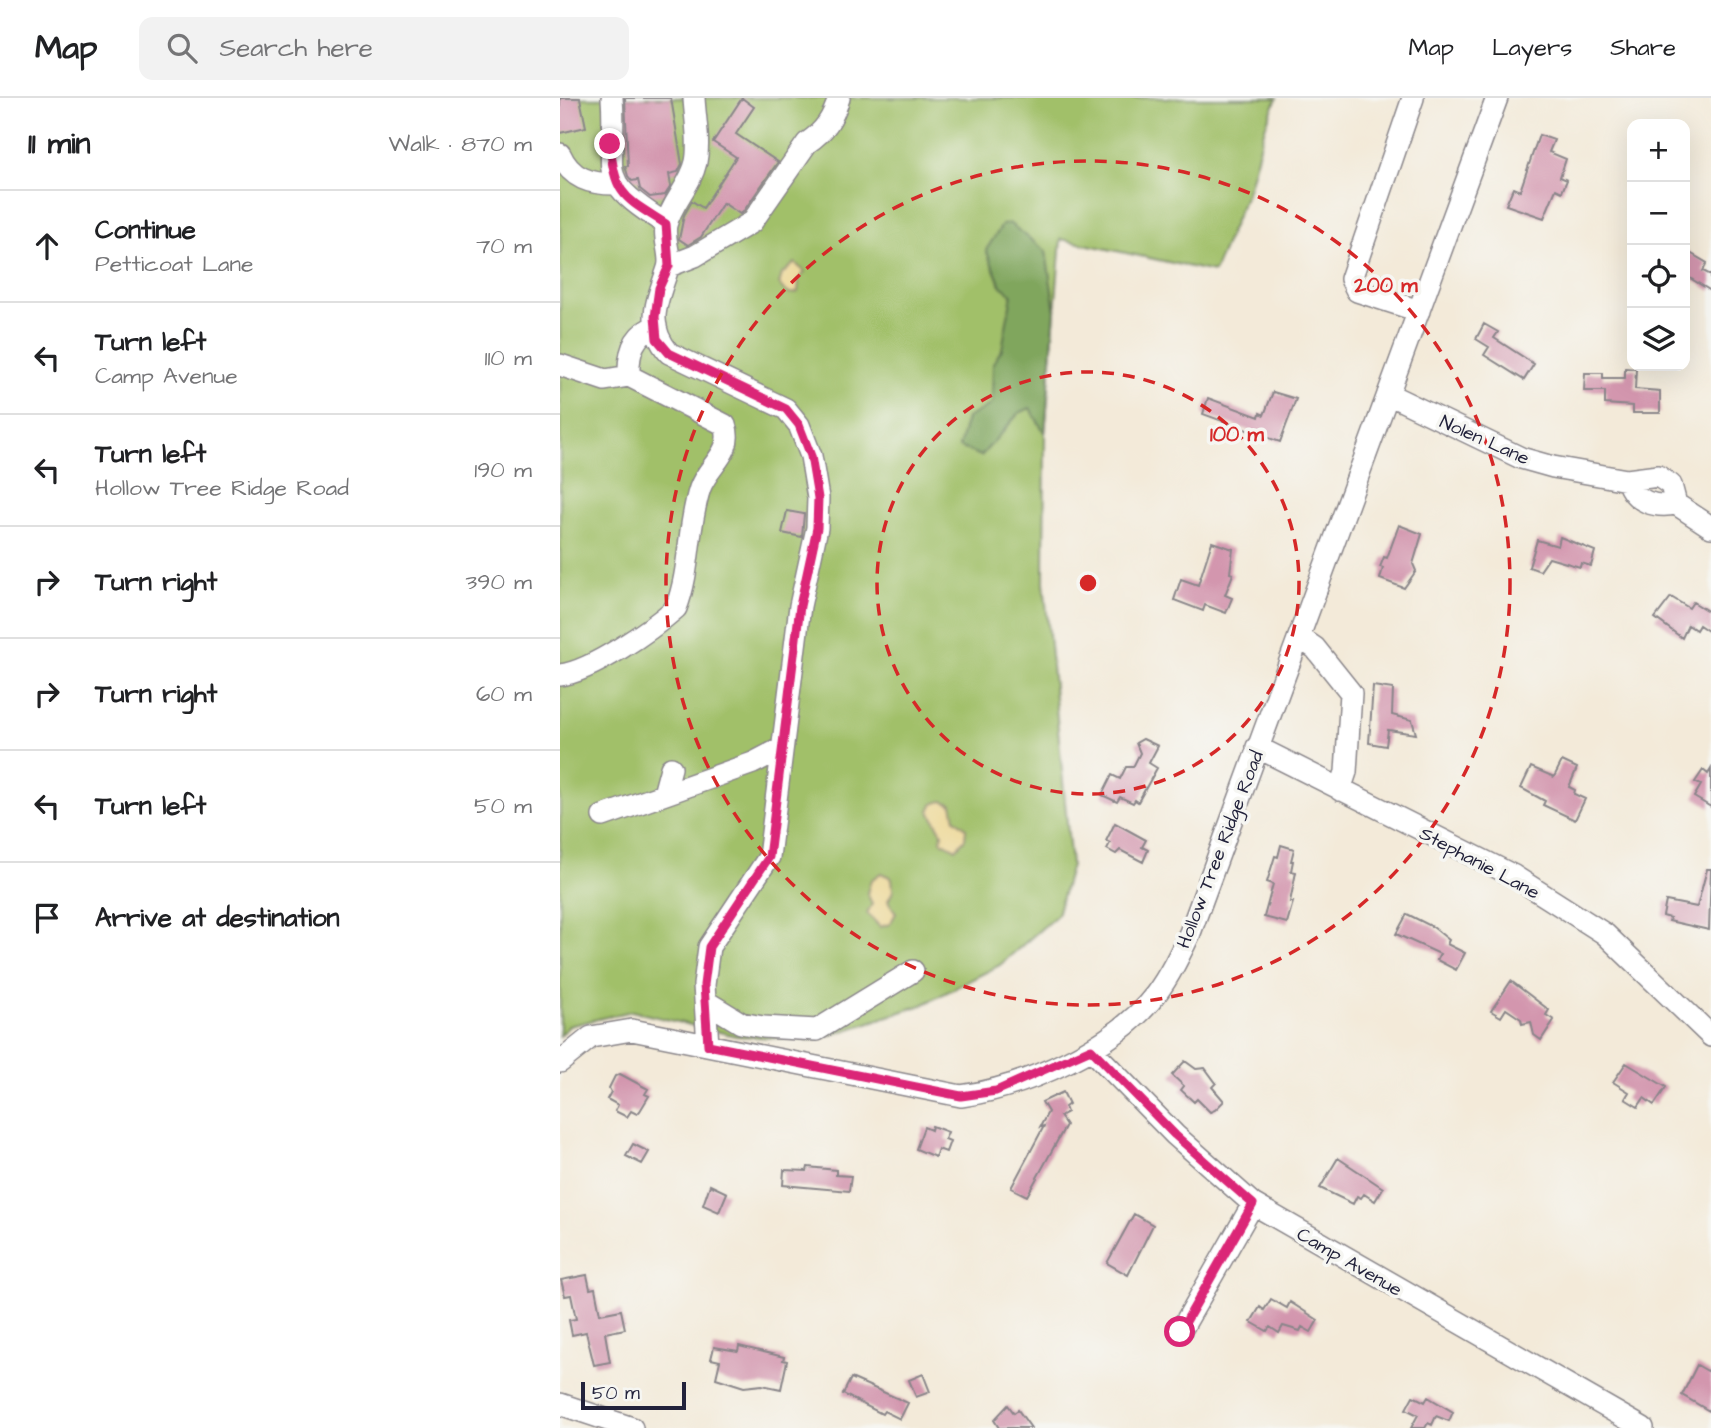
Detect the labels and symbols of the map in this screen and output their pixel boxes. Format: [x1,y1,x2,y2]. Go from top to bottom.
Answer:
route end [594,128,625,159]
text: 200 m [1353,271,1418,300]
street label: Nolen Lane [1435,409,1534,472]
text: 100 m [1210,420,1265,449]
centre of rings [1076,571,1100,595]
street label: Hollow Tree Ridge Road [1170,747,1272,953]
street label: Stephanie Lane [1414,820,1544,906]
street label: Camp Avenue [1291,1221,1407,1303]
route start [1164,1316,1195,1347]
scale bar [581,1379,686,1411]

